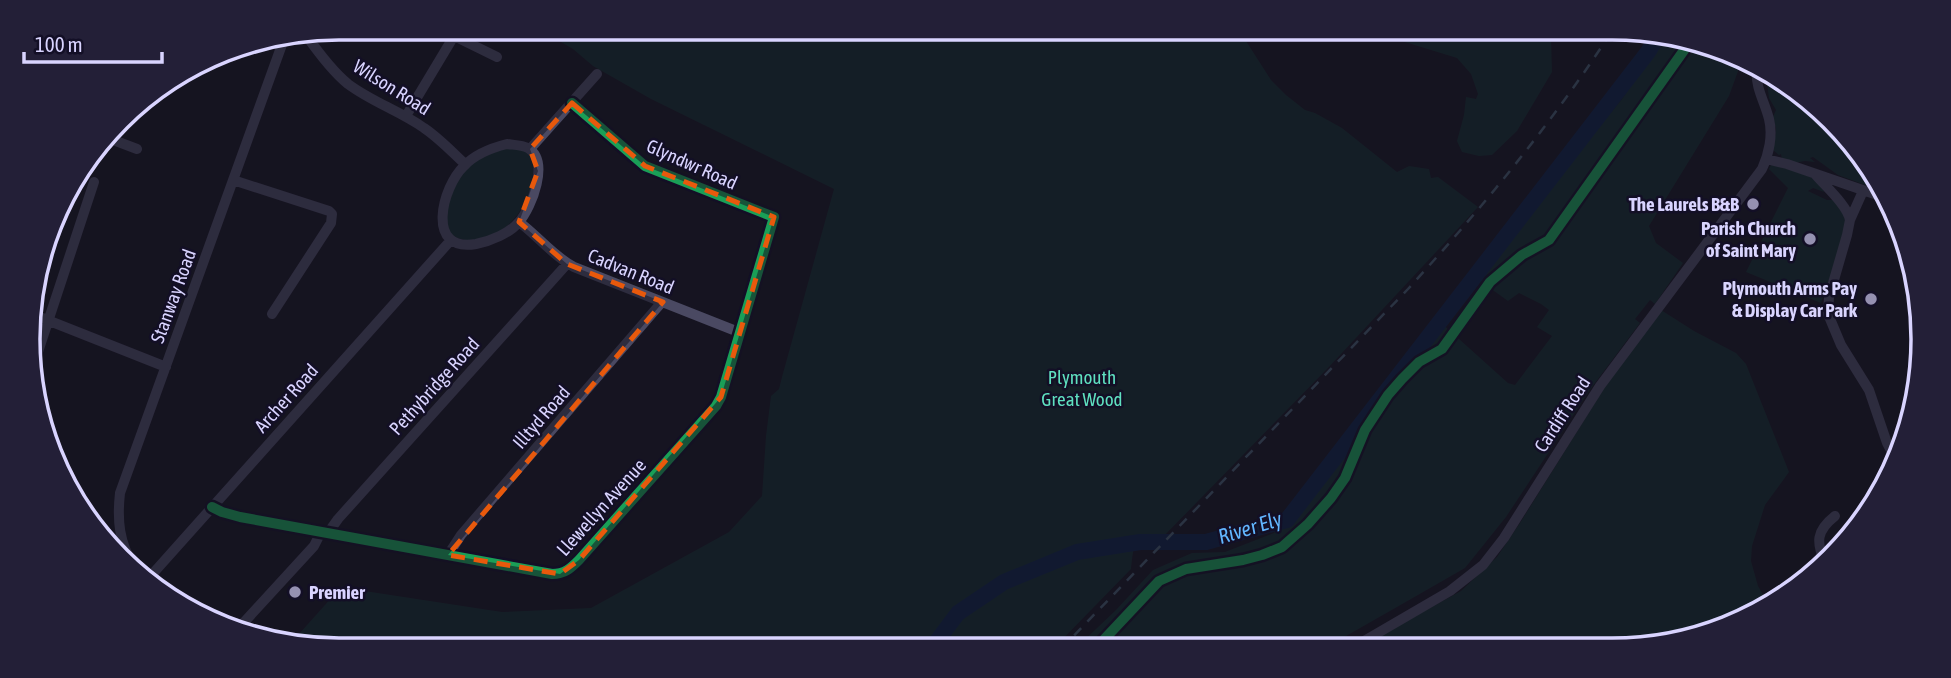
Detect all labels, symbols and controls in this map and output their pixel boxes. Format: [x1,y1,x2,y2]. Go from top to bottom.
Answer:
scale bar [24,21,163,65]
text: 100 m [35,32,83,56]
street label: Wilson Road [349,55,435,119]
street label: Glyndwr Road [643,134,741,194]
place label: The Laurels B&B [1629,193,1739,215]
marker: The Laurels B&B [1745,196,1761,212]
place label: Parish Church of Saint Mary [1701,217,1796,261]
marker: Parish Church of Saint Mary [1802,231,1818,247]
street label: Cadvan Road [585,244,677,298]
street label: Stanway Road [146,246,200,346]
place label: Plymouth Arms Pay & Display Car Park [1722,277,1858,321]
marker: Plymouth Arms Pay & Display Car Park [1863,291,1879,307]
street label: Pethybridge Road [384,333,484,439]
street label: Archer Road [250,359,322,437]
park label: Plymouth Great Wood [1041,366,1123,410]
street label: Cardiff Road [1529,372,1595,456]
street label: Illtyd Road [508,381,574,453]
street label: Llewellyn Avenue [552,454,650,560]
water label: River Ely [1215,506,1285,548]
place label: Premier [309,581,365,603]
marker: Premier [287,584,303,600]

